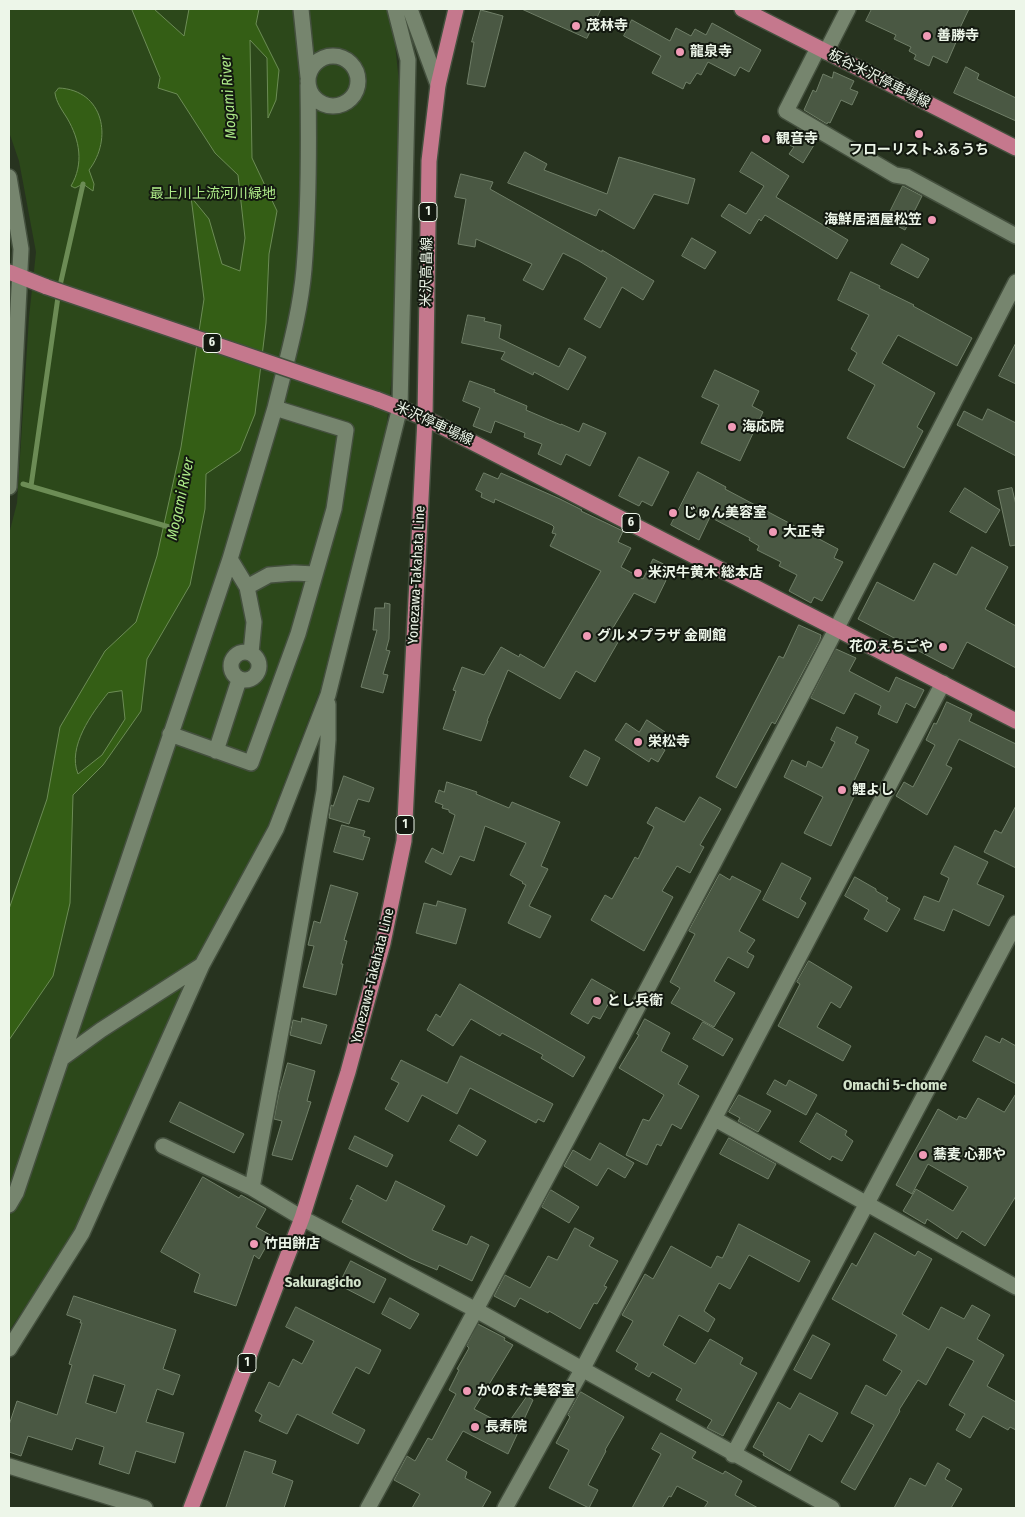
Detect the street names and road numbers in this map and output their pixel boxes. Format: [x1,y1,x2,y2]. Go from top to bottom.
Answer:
street label: 板谷米沢停車場線 [825,46,933,112]
road number: 1 [419,202,437,222]
street label: 米沢高畠線 [418,237,436,307]
road number: 6 [203,333,221,352]
street label: 米沢停車場線 [392,399,476,449]
street label: Yonezawa-Takahata Line [405,505,429,645]
road number: 6 [622,514,640,532]
road number: 1 [396,816,414,834]
street label: Yonezawa-Takahata Line [348,907,398,1045]
road number: 1 [238,1354,256,1372]

